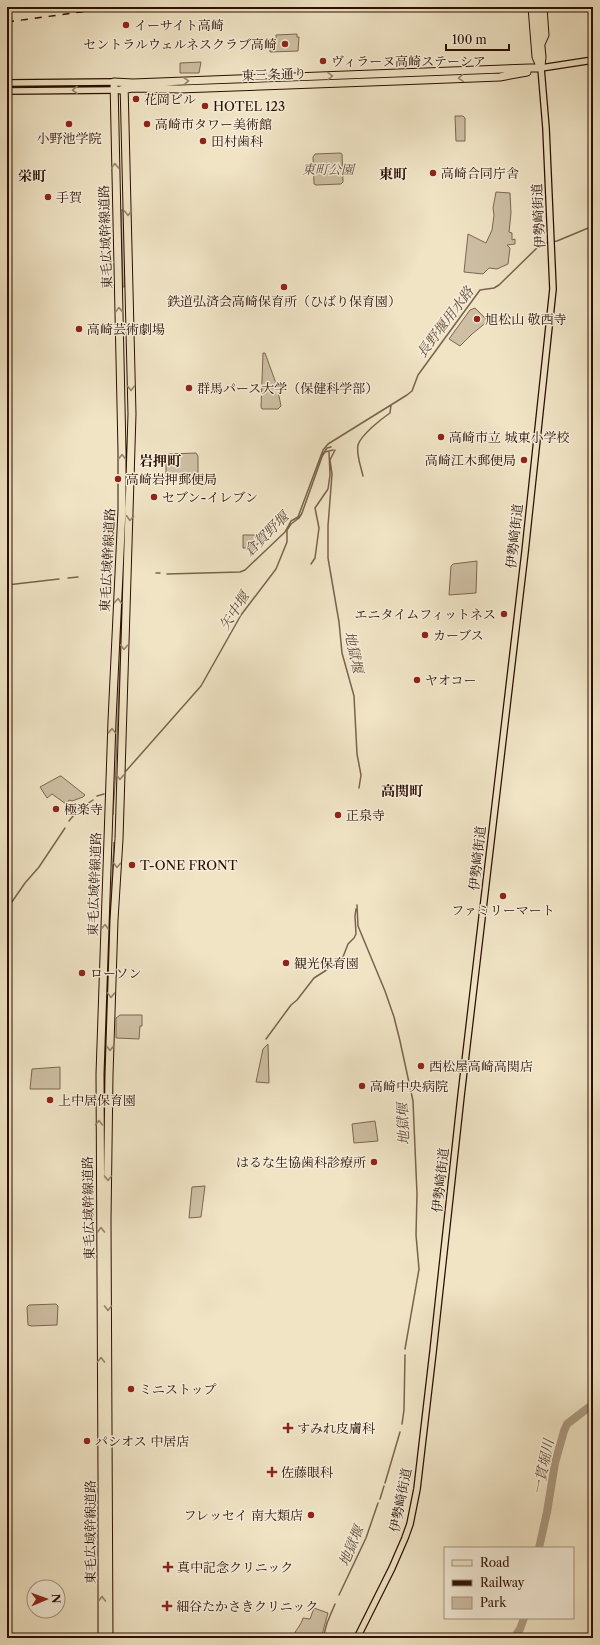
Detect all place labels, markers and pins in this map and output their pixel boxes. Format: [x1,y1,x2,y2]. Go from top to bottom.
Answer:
place label: イーサイト高崎 [134,17,224,33]
marker: イーサイト高崎 [121,20,131,30]
place label: セントラルウェルネスクラブ高崎 [83,36,277,52]
marker: セントラルウェルネスクラブ高崎 [280,39,290,49]
place label: ヴィラーヌ高崎ステーシア [331,53,486,69]
marker: ヴィラーヌ高崎ステーシア [318,56,328,66]
place label: 花岡ビル [144,91,196,107]
marker: 花岡ビル [131,94,141,104]
place label: HOTEL 123 [213,98,285,114]
marker: HOTEL 123 [200,101,210,111]
place label: 高崎市タワー美術館 [155,116,272,132]
marker: 小野池学院 [64,119,74,129]
marker: 高崎市タワー美術館 [142,119,152,129]
place label: 小野池学院 [36,130,102,146]
place label: 田村歯科 [211,133,263,149]
marker: 田村歯科 [198,136,208,146]
place label: 高崎合同庁舎 [441,165,519,181]
marker: 高崎合同庁舎 [428,168,438,178]
place label: 手賀 [56,189,82,205]
marker: 手賀 [43,192,53,202]
marker: 鉄道弘済会高崎保育所（ひばり保育園） [279,282,289,292]
place label: 鉄道弘済会高崎保育所（ひばり保育園） [167,293,401,309]
place label: 旭松山 敬西寺 [485,311,566,327]
marker: 旭松山 敬西寺 [472,314,482,324]
place label: 高崎芸術劇場 [87,321,165,337]
marker: 高崎芸術劇場 [74,324,84,334]
place label: 群馬パース大学（保健科学部） [197,380,378,396]
marker: 群馬パース大学（保健科学部） [184,383,194,393]
place label: 高崎市立 城東小学校 [449,429,569,445]
marker: 高崎市立 城東小学校 [436,432,446,442]
place label: 高崎江木郵便局 [425,452,516,468]
marker: 高崎江木郵便局 [519,455,529,465]
place label: 高崎岩押郵便局 [126,471,217,487]
marker: 高崎岩押郵便局 [113,474,123,484]
place label: セブン-イレブン [162,489,258,505]
marker: セブン-イレブン [149,492,159,502]
place label: エニタイムフィットネス [354,606,496,622]
marker: エニタイムフィットネス [499,609,509,619]
place label: カーブス [433,627,484,643]
marker: カーブス [420,630,430,640]
place label: ヤオコー [425,672,476,688]
marker: ヤオコー [412,675,422,685]
place label: 極楽寺 [64,801,103,817]
marker: 極楽寺 [51,804,61,814]
place label: 正泉寺 [346,807,385,823]
marker: 正泉寺 [333,810,343,820]
place label: T-ONE FRONT [140,857,238,873]
marker: T-ONE FRONT [127,860,137,870]
marker: ファミリーマート [498,891,508,901]
place label: ファミリーマート [451,902,555,918]
place label: 観光保育園 [294,955,359,971]
marker: 観光保育園 [281,958,291,968]
place label: ローソン [90,965,141,981]
marker: ローソン [77,968,87,978]
place label: 西松屋高崎高関店 [429,1058,533,1074]
marker: 西松屋高崎高関店 [416,1061,426,1071]
place label: 高崎中央病院 [370,1078,448,1094]
marker: 高崎中央病院 [357,1081,367,1091]
place label: 上中居保育園 [58,1092,136,1108]
marker: 上中居保育園 [45,1095,55,1105]
place label: はるな生協歯科診療所 [236,1154,366,1170]
marker: はるな生協歯科診療所 [369,1157,379,1167]
place label: ミニストップ [139,1381,217,1397]
marker: ミニストップ [126,1384,136,1394]
place label: すみれ皮膚科 [297,1420,375,1436]
marker: すみれ皮膚科 [282,1422,294,1434]
place label: パシオス 中居店 [95,1433,189,1449]
marker: パシオス 中居店 [82,1436,92,1446]
place label: 佐藤眼科 [281,1464,333,1480]
marker: 佐藤眼科 [266,1466,278,1478]
place label: フレッセイ 南大類店 [184,1507,303,1523]
marker: フレッセイ 南大類店 [306,1510,316,1520]
place label: 真中記念クリニック [177,1559,293,1575]
marker: 真中記念クリニック [162,1561,174,1573]
place label: 細谷たかさきクリニック [176,1598,318,1614]
marker: 細谷たかさきクリニック [161,1600,173,1612]

